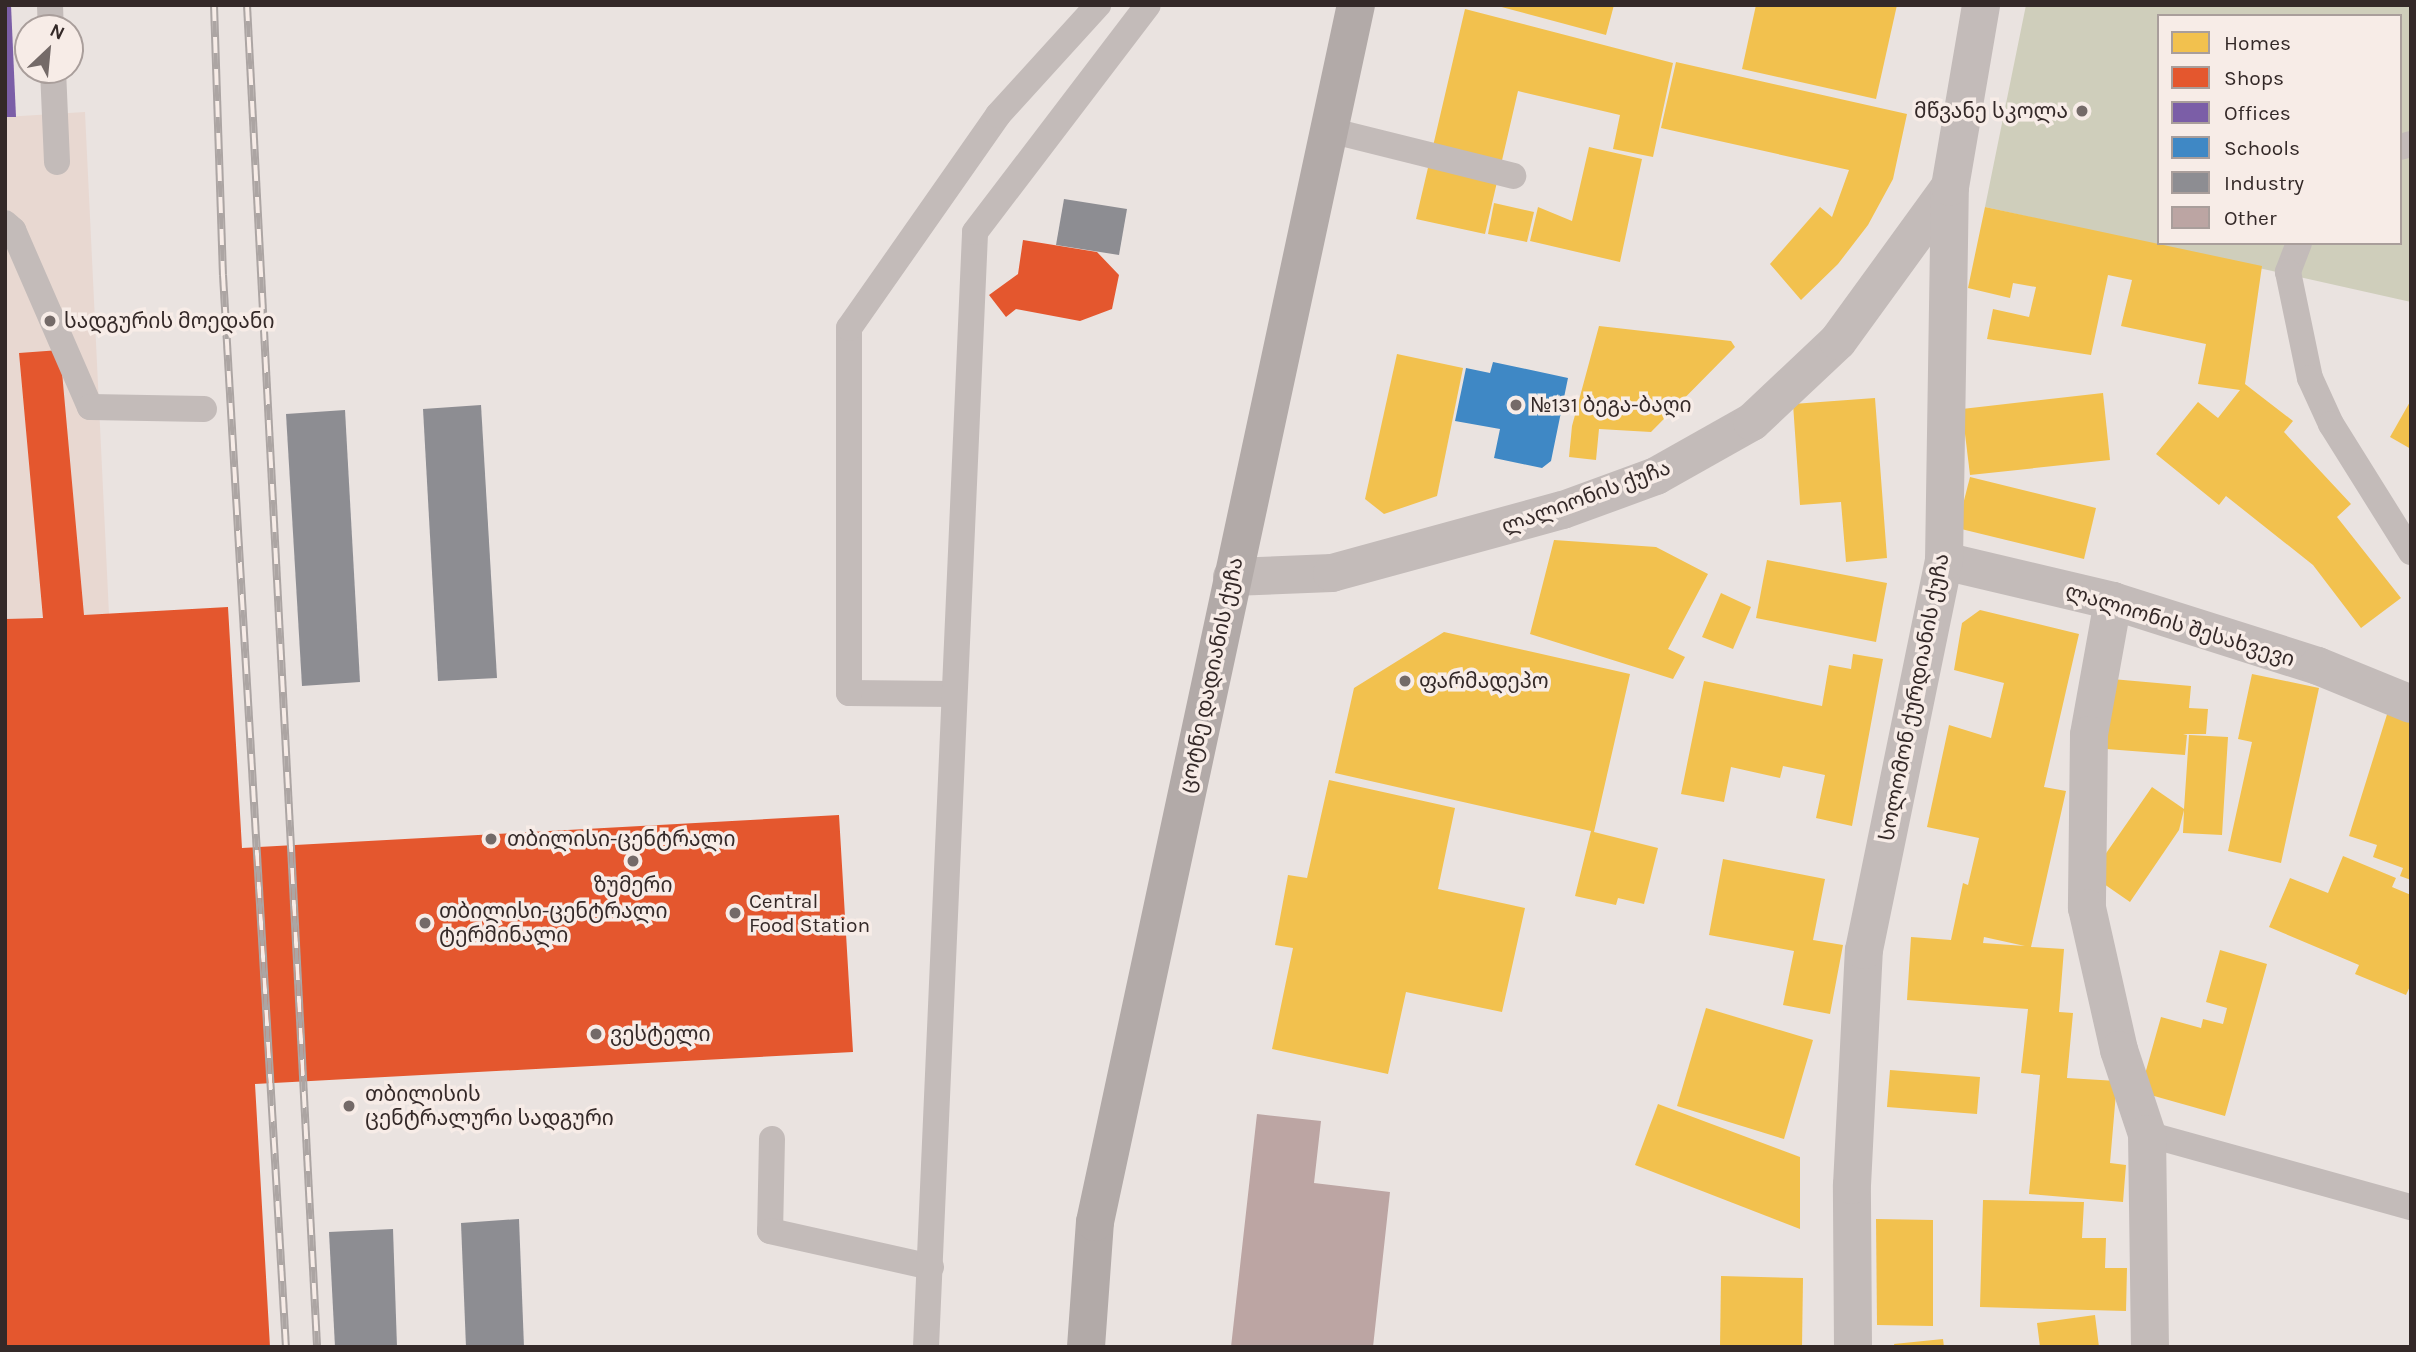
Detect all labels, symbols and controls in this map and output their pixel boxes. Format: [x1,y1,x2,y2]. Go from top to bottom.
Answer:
north arrow [14,14,84,84]
legend [2157,14,2402,245]
text: N [46,19,68,45]
text: Homes [2224,31,2291,55]
text: Shops [2224,66,2284,90]
place label: მწვანე სკოლა [1914,98,2068,124]
text: Offices [2224,101,2291,125]
marker: მწვანე სკოლა [2074,103,2090,119]
text: Schools [2224,136,2300,160]
text: Industry [2224,171,2304,195]
text: Other [2224,206,2277,230]
place label: სადგურის მოედანი [64,308,275,334]
marker: სადგურის მოედანი [42,313,58,329]
place label: №131 ბეგა-ბაღი [1530,392,1692,418]
marker: №131 ბეგა-ბაღი [1508,397,1524,413]
street label: ლალიონის ქუჩა [1498,455,1674,539]
street label: სოლომონ ქურდიანის ქუჩა [1874,551,1954,843]
street label: ცოტნე დადიანის ქუჩა [1174,555,1248,795]
street label: ლალიონის შესახვევი [2062,578,2298,672]
place label: ფარმადეპო [1419,668,1549,694]
marker: ფარმადეპო [1397,673,1413,689]
place label: თბილისი-ცენტრალი [507,826,735,852]
marker: თბილისი-ცენტრალი [481,829,501,849]
marker: ზუმერი [625,853,641,869]
place label: ზუმერი [593,872,673,898]
place label: Central Food Station [749,888,870,938]
place label: თბილისი-ცენტრალი ტერმინალი [439,898,667,948]
marker: Central Food Station [727,905,743,921]
marker: თბილისი-ცენტრალი ტერმინალი [417,915,433,931]
place label: ვესტელი [610,1021,710,1047]
marker: ვესტელი [588,1026,604,1042]
place label: თბილისის ცენტრალური სადგური [365,1081,614,1131]
marker: თბილისის ცენტრალური სადგური [339,1096,359,1116]

